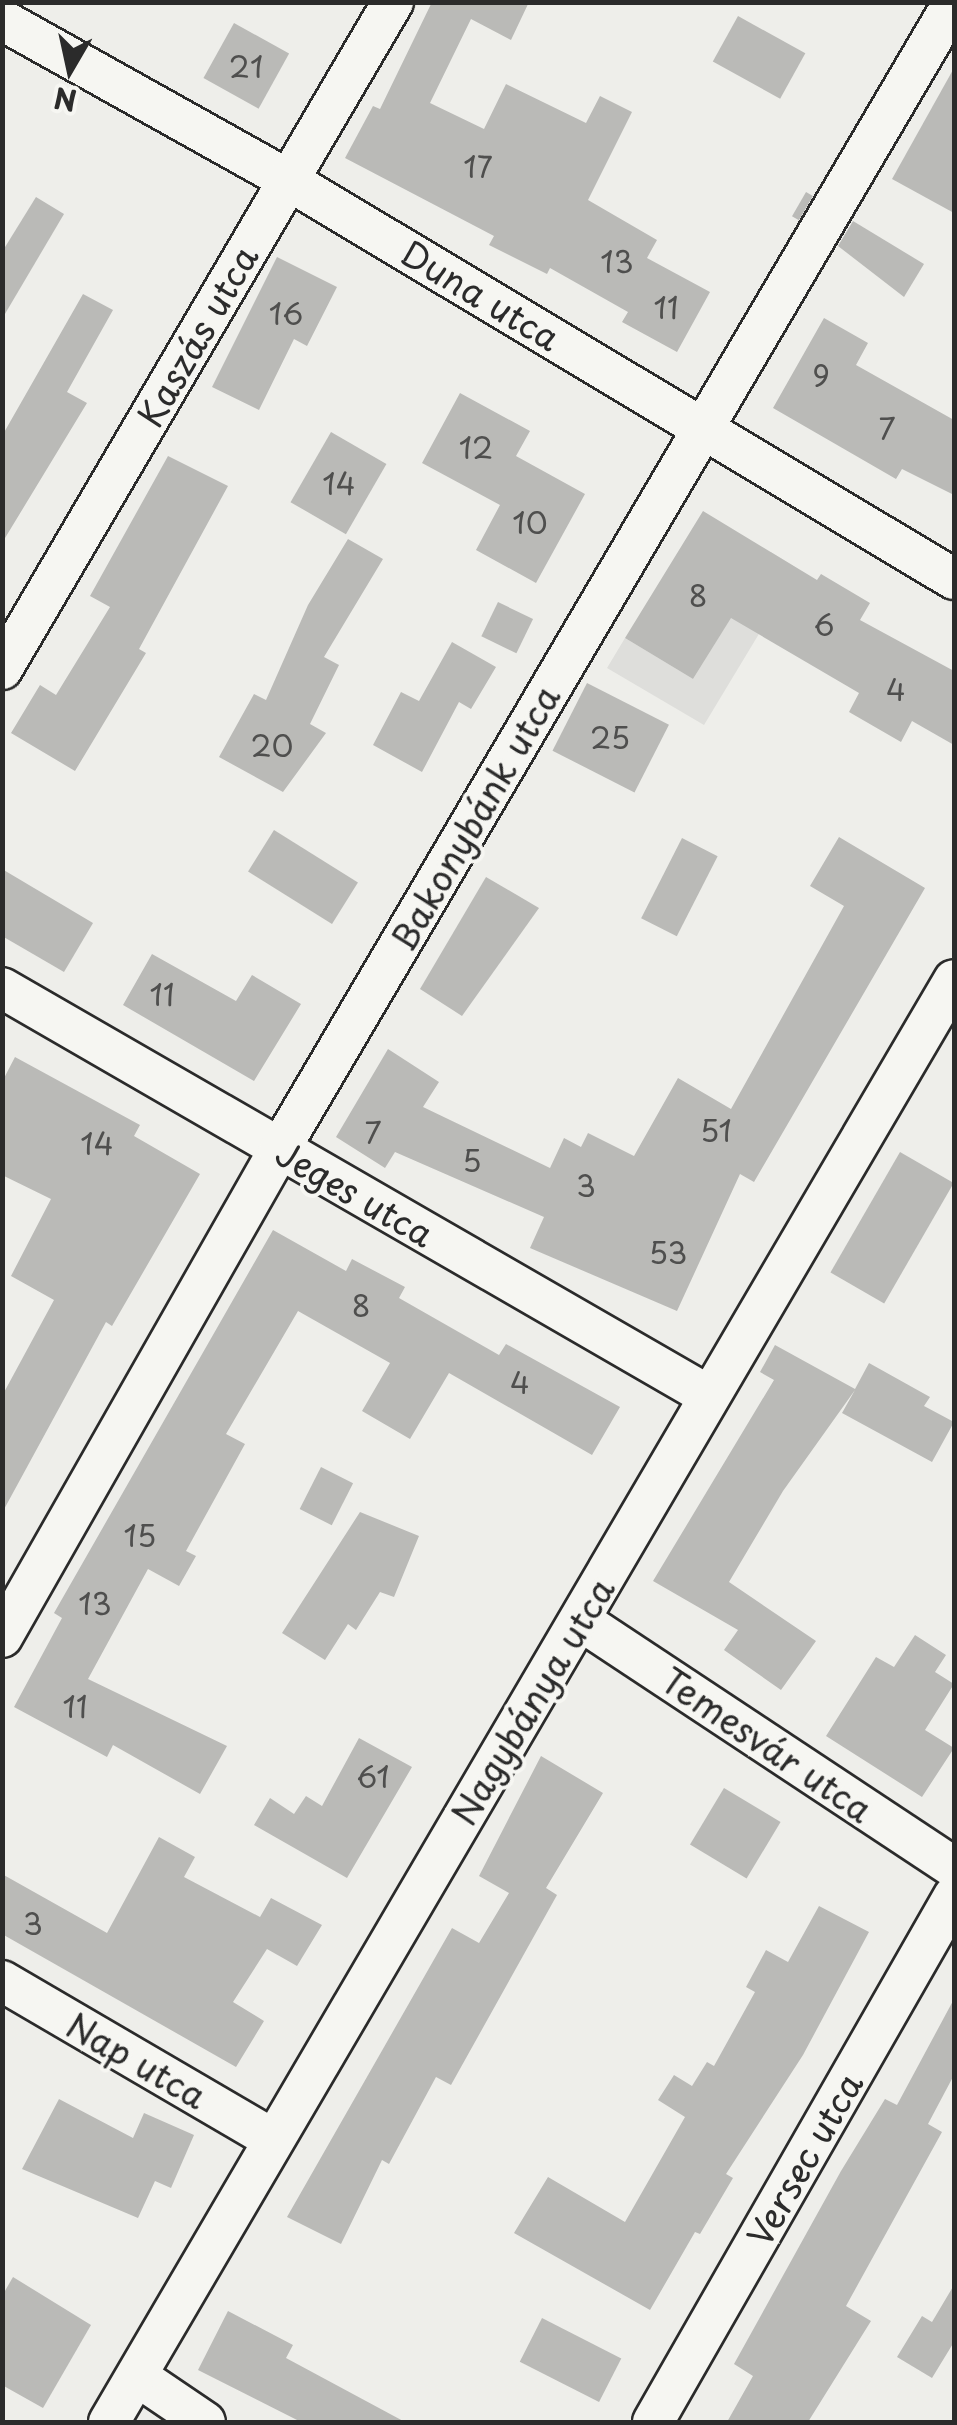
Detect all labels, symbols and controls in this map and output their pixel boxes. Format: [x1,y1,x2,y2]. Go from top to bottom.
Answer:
north arrow [20,20,120,120]
house number: 21 [229,48,263,84]
text: N [51,77,80,123]
house number: 17 [463,148,493,184]
street label: Duna utca [395,232,567,358]
street label: Kaszás utca [129,239,265,433]
house number: 13 [600,243,634,279]
house number: 11 [653,289,679,325]
house number: 16 [269,295,303,331]
house number: 9 [812,357,830,393]
house number: 7 [878,410,896,446]
house number: 12 [459,429,493,465]
house number: 14 [322,465,356,501]
house number: 10 [512,504,548,540]
house number: 8 [689,577,707,613]
house number: 6 [813,606,835,642]
house number: 4 [886,671,906,707]
street label: Bakonybánk utca [381,678,567,958]
house number: 25 [590,719,630,755]
house number: 20 [251,727,293,763]
house number: 11 [149,976,175,1012]
house number: 51 [700,1112,732,1148]
house number: 7 [364,1114,382,1150]
house number: 14 [80,1125,114,1161]
street label: Jeges utca [268,1130,442,1256]
house number: 5 [462,1142,482,1178]
house number: 3 [576,1167,596,1203]
house number: 53 [649,1234,687,1270]
house number: 8 [352,1287,370,1323]
house number: 4 [510,1364,530,1400]
house number: 15 [124,1517,156,1553]
street label: Nagybánya utca [442,1571,622,1831]
house number: 13 [78,1585,112,1621]
street label: Temesvár utca [654,1658,880,1830]
house number: 11 [62,1688,88,1724]
house number: 61 [356,1758,390,1794]
house number: 3 [23,1905,43,1941]
street label: Nap utca [59,2003,215,2117]
street label: Versec utca [738,2065,870,2253]

